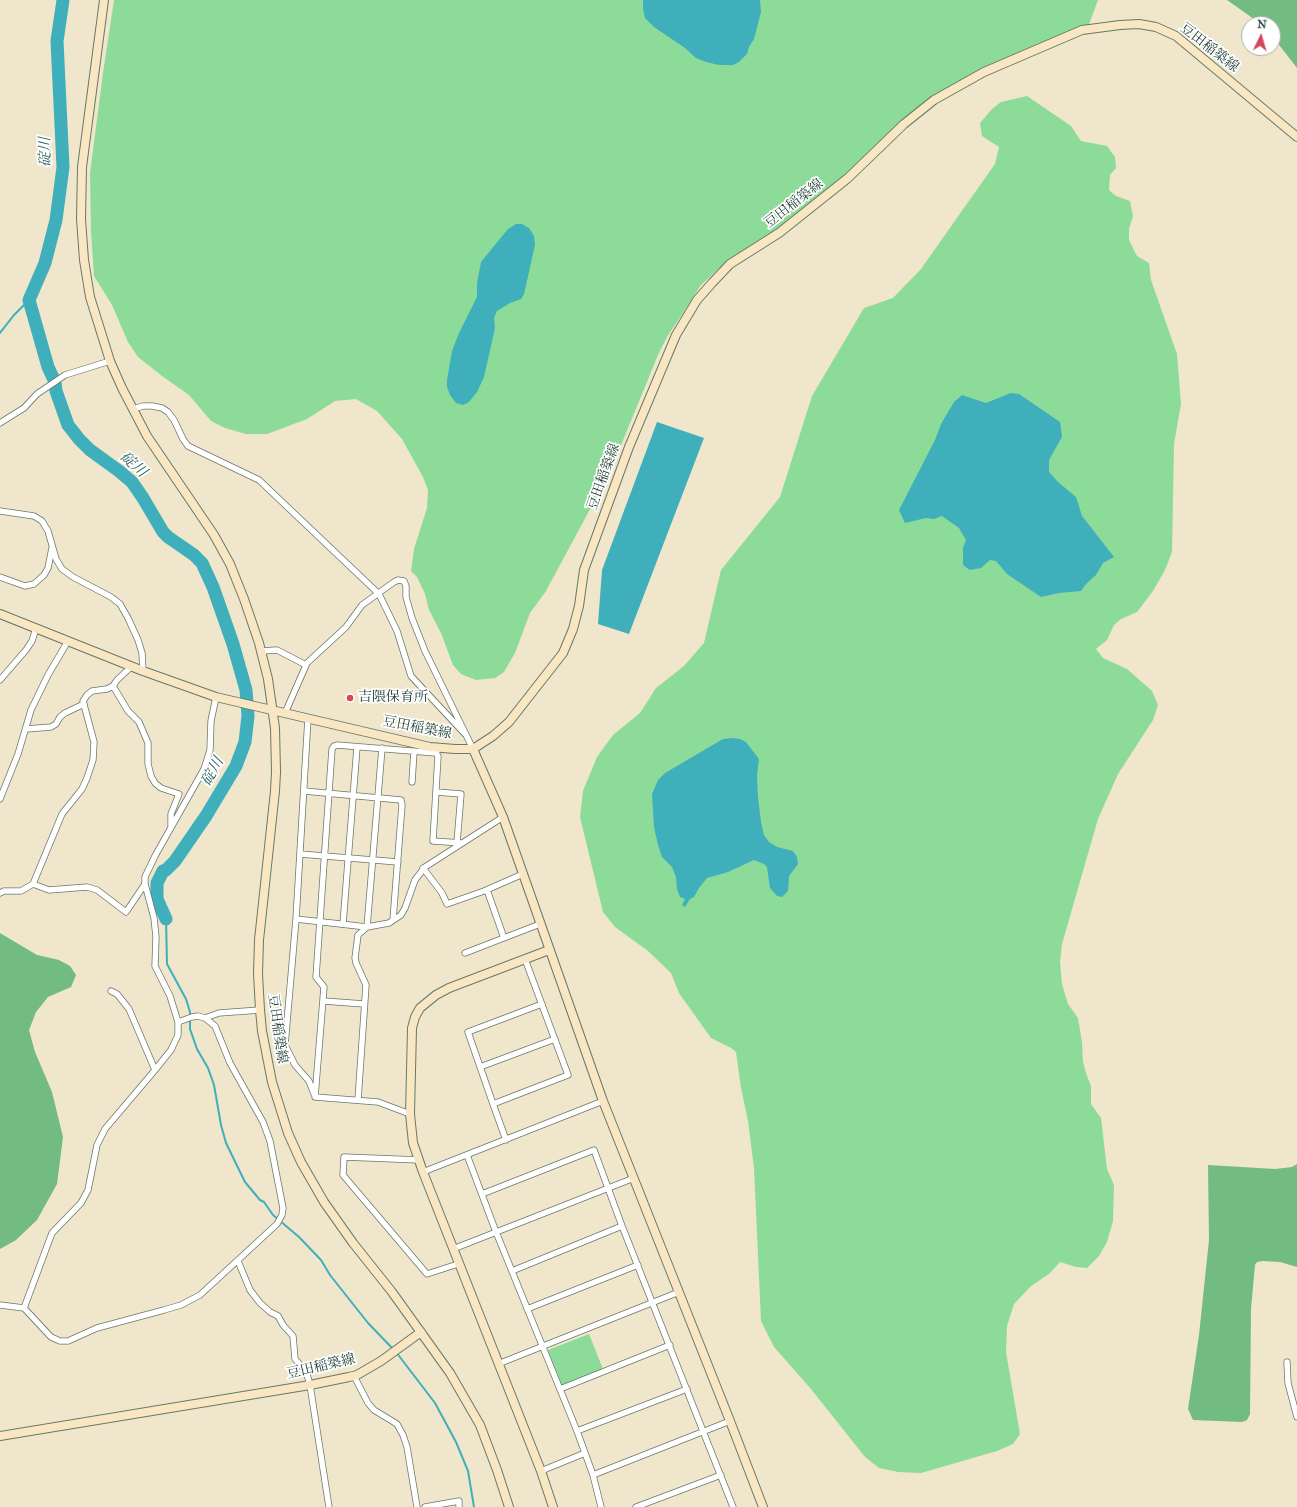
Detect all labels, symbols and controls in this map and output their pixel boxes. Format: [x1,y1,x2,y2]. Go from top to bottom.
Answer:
north arrow [1241,16,1281,56]
text: N [1257,18,1267,31]
street label: 豆田稲築線 [1176,20,1242,76]
water label: 碇川 [37,137,55,167]
street label: 豆田稲築線 [761,176,827,232]
street label: 豆田稲築線 [584,441,624,513]
water label: 碇川 [116,448,150,482]
place label: 吉隈保育所 [358,690,428,706]
marker: 吉隈保育所 [345,693,355,703]
street label: 豆田稲築線 [381,713,453,743]
water label: 碇川 [198,755,228,789]
street label: 豆田稲築線 [264,993,290,1065]
street label: 豆田稲築線 [285,1351,357,1383]

